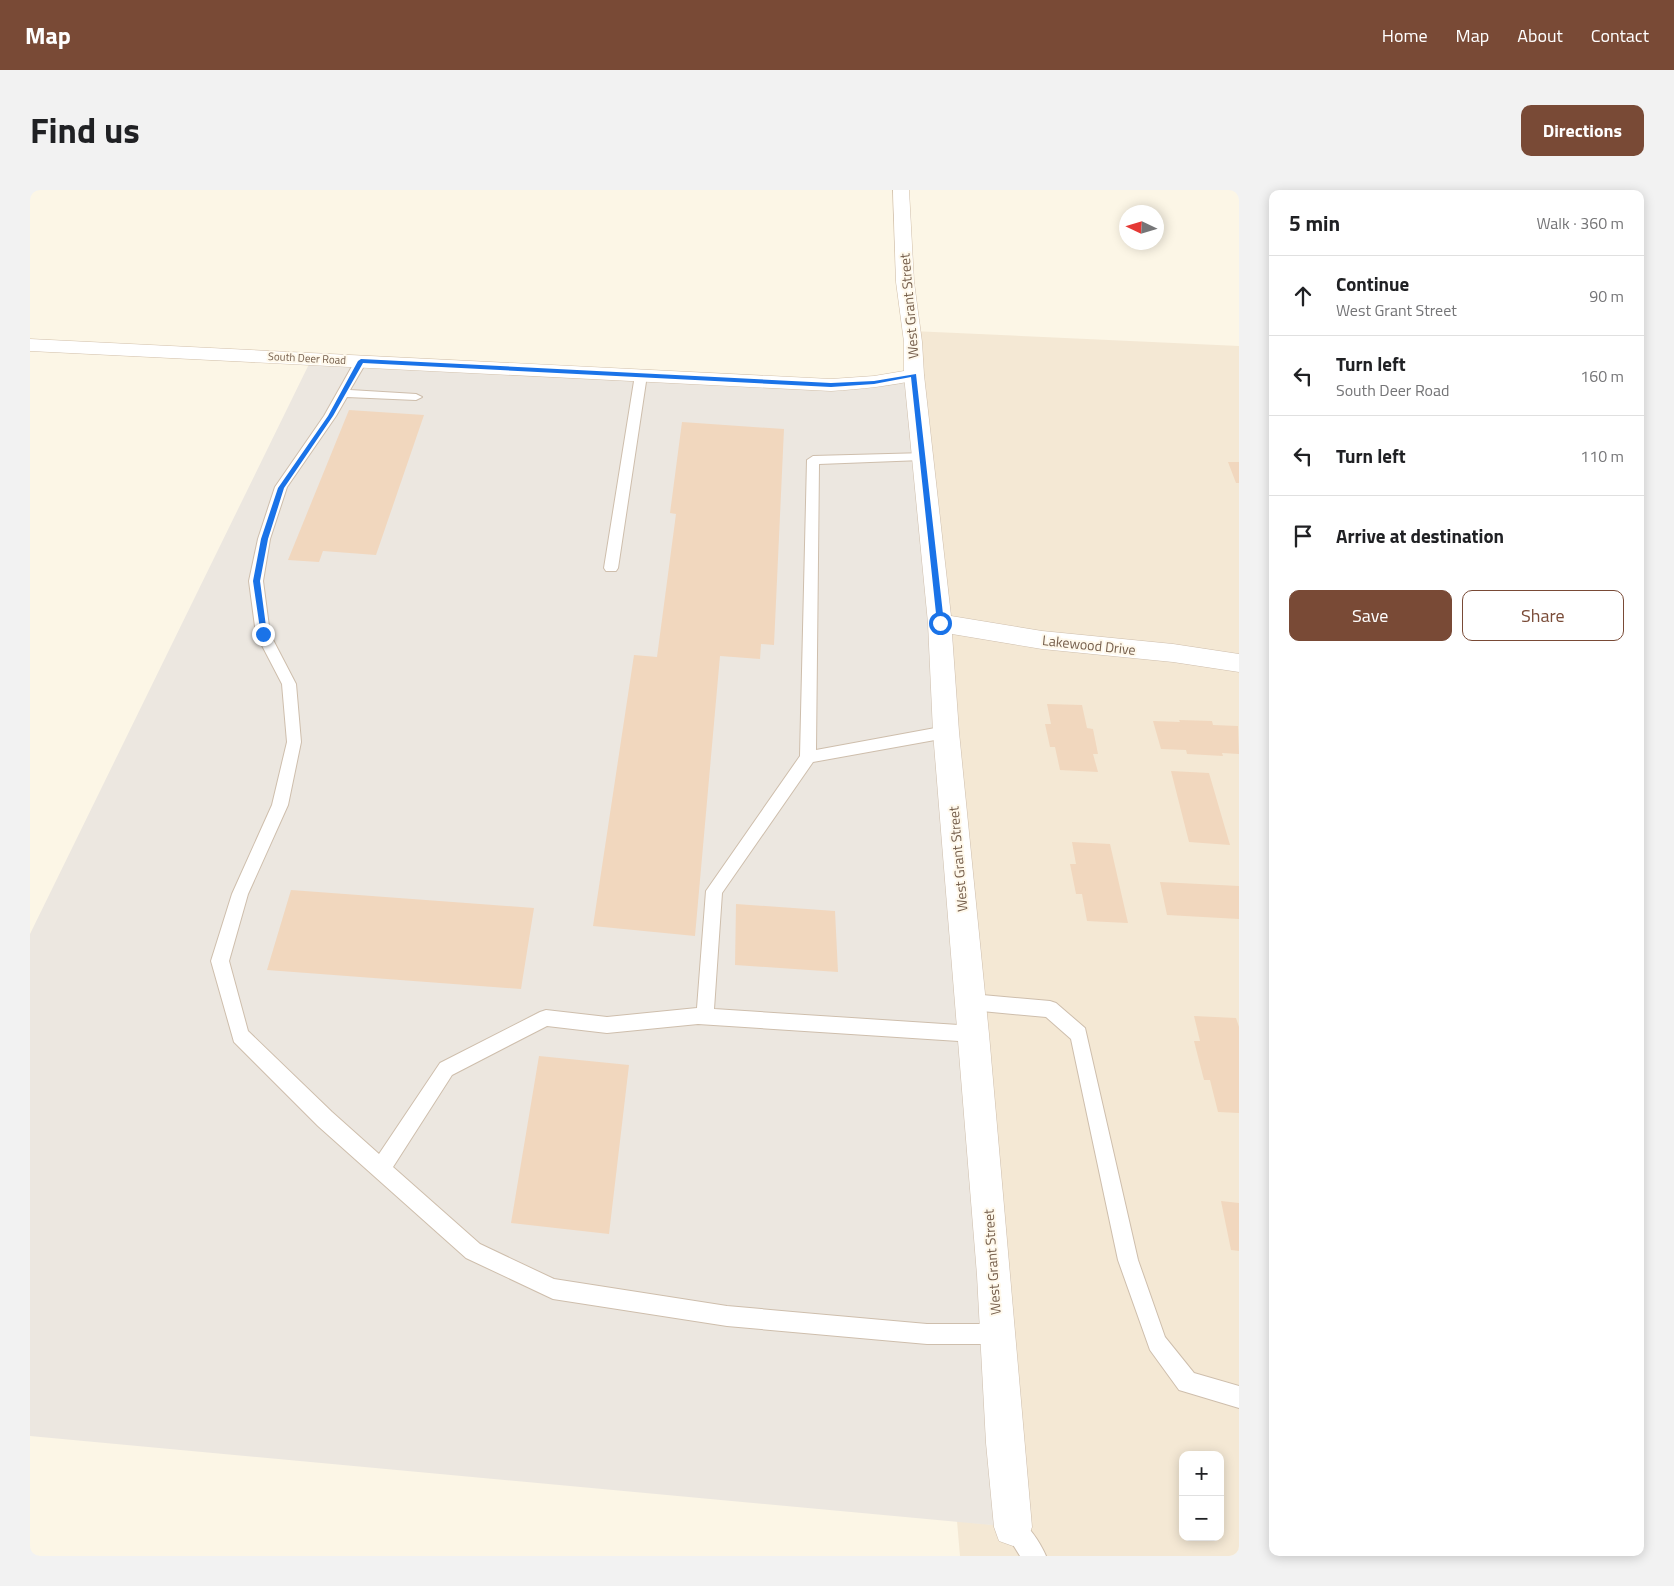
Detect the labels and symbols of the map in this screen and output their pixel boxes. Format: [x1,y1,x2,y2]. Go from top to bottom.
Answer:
north arrow [1119,205,1164,250]
street label: West Grant Street [893,252,924,360]
street label: South Deer Road [268,348,347,368]
route start [929,612,952,635]
route end [252,623,275,646]
street label: Lakewood Drive [1041,629,1137,660]
street label: West Grant Street [942,805,973,913]
street label: West Grant Street [977,1208,1006,1316]

